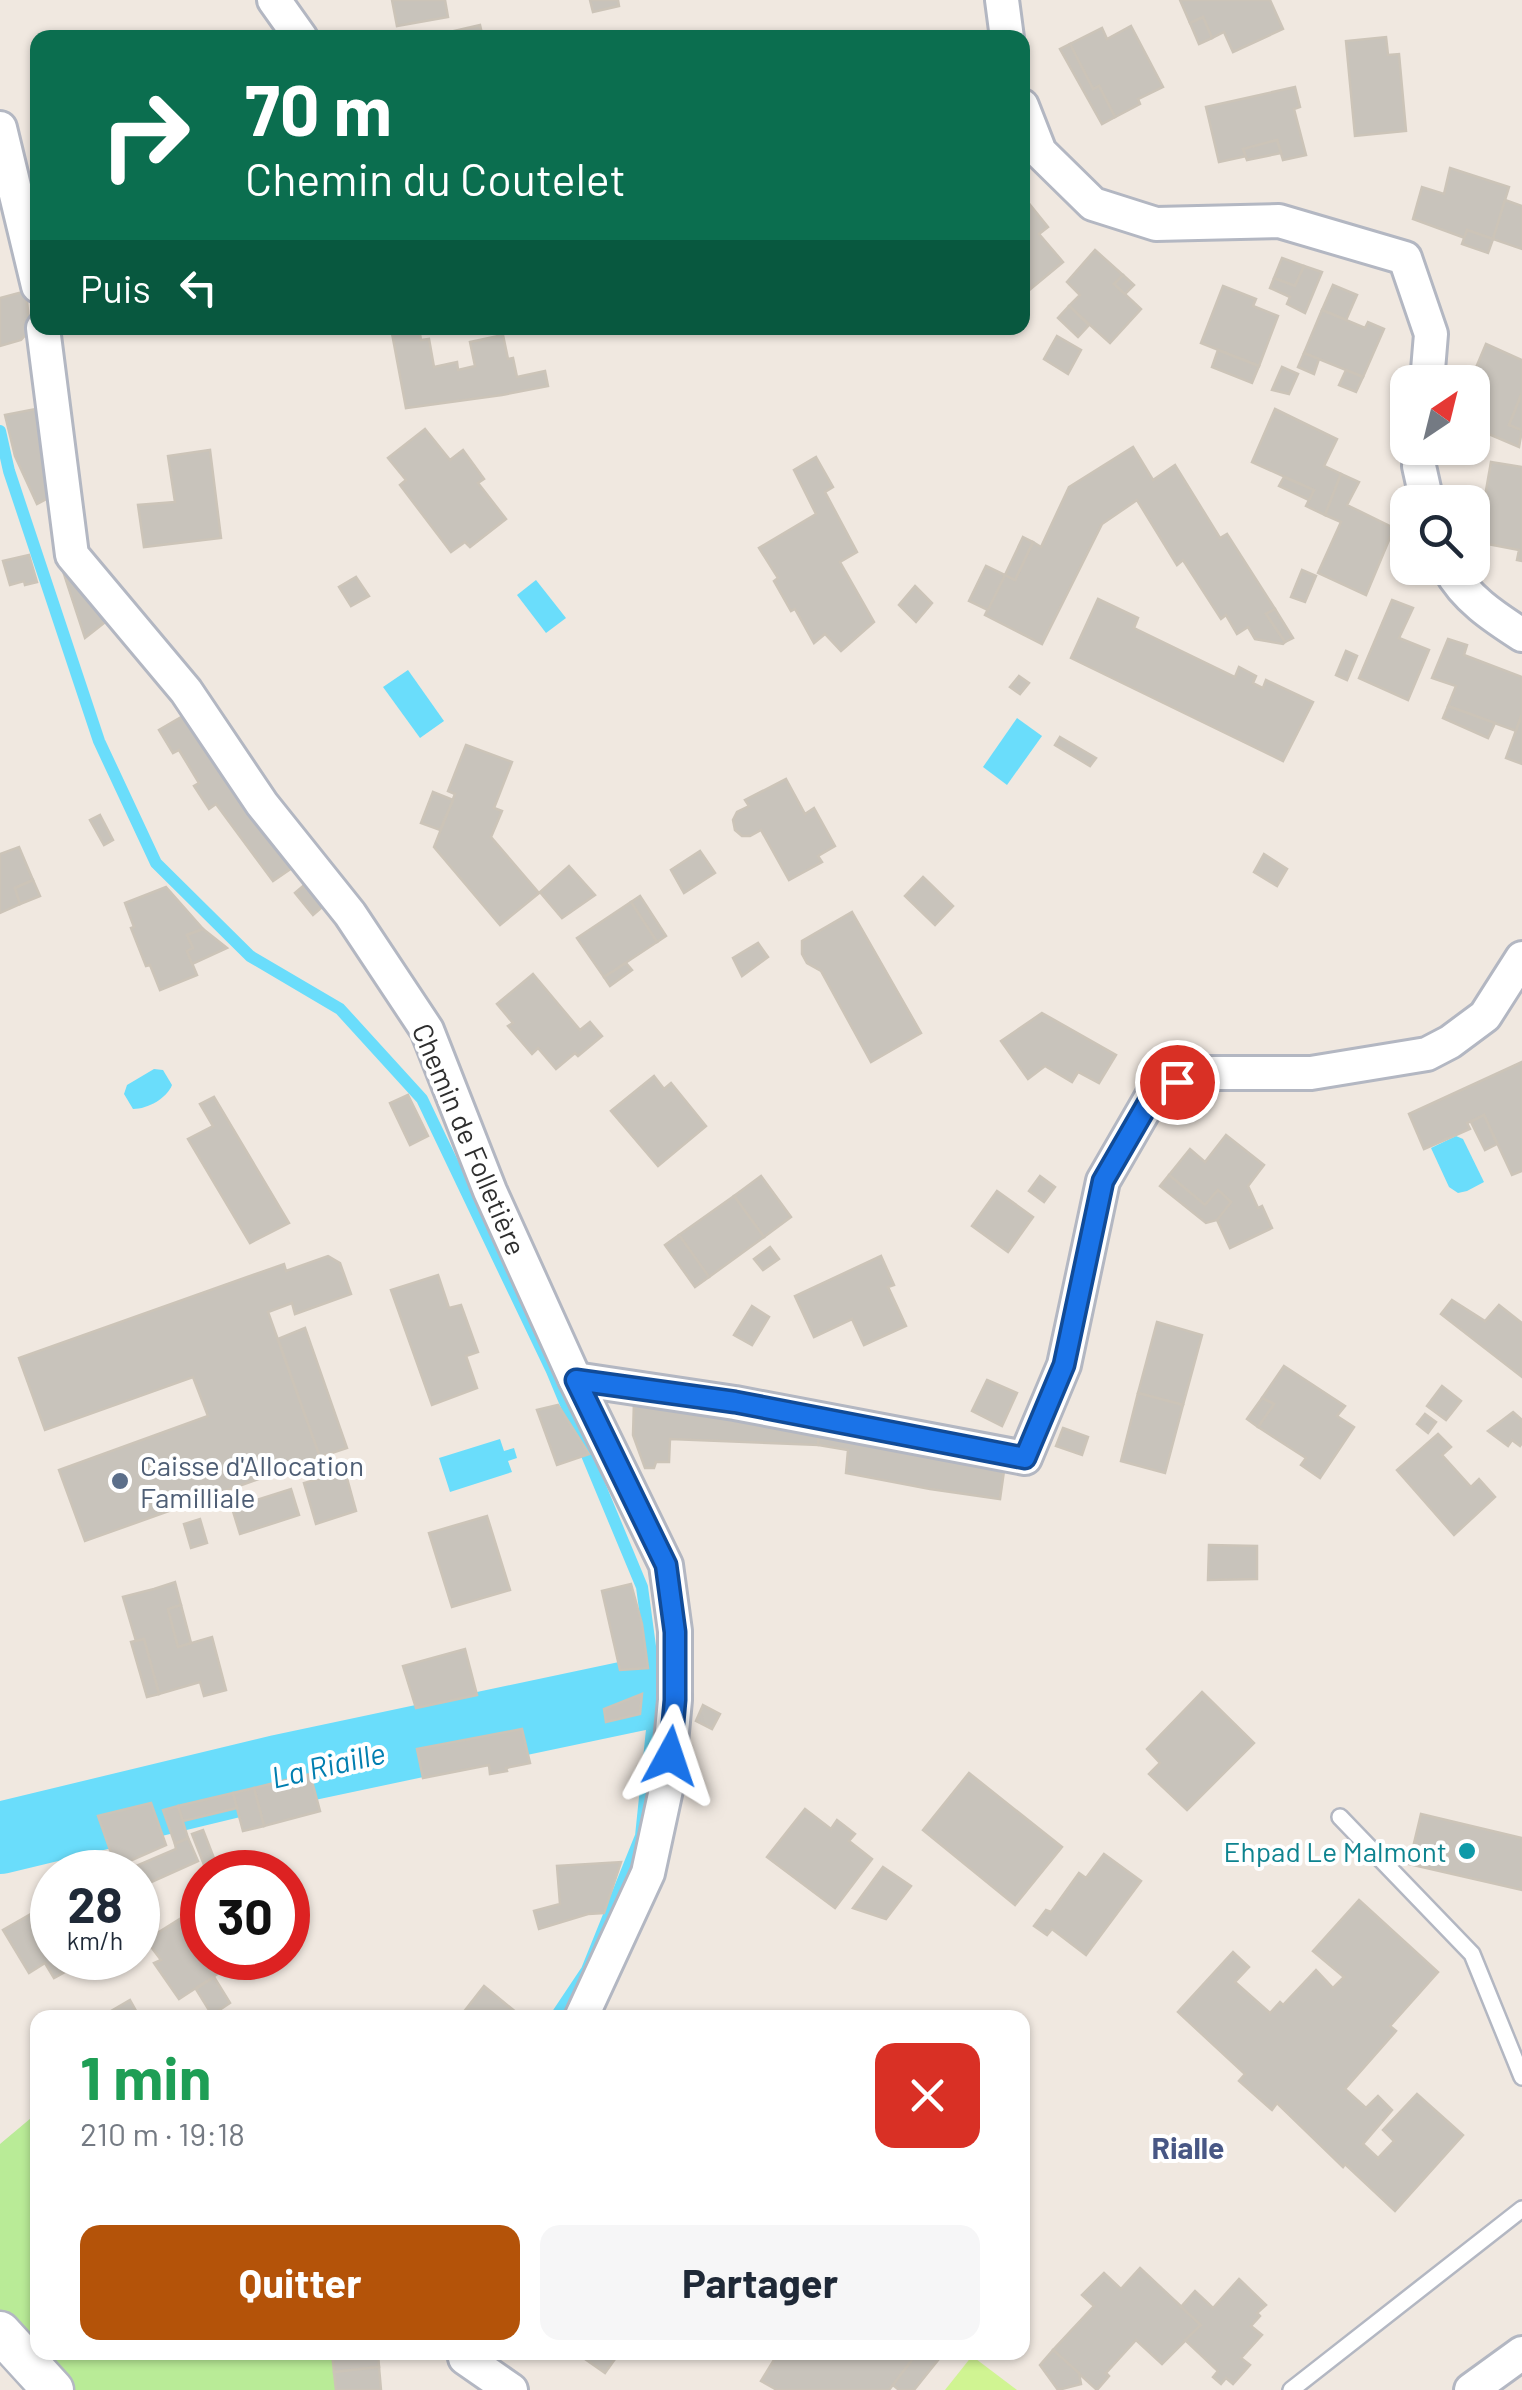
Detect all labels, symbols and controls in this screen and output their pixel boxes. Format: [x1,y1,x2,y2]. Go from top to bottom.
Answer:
text: 70 m [245,66,392,150]
icon: right [80,70,210,200]
text: Chemin du Coutelet [245,151,626,205]
icon: left [171,260,226,315]
text: Puis [80,265,151,311]
north arrow [1390,365,1490,465]
map controls [1390,365,1490,585]
button: search [1390,485,1490,585]
street label: Chemin de Folletière [406,1018,534,1260]
pin [1135,1040,1220,1125]
icon: arrive [1150,1055,1205,1110]
place label: Caisse d'Allocation Familliale [140,1448,364,1514]
marker: Caisse d'Allocation Familliale [109,1470,131,1492]
position arrow [618,1704,722,1808]
water label: La Riaille [268,1733,388,1795]
place label: Ehpad Le Malmont [1224,1834,1447,1868]
marker: Ehpad Le Malmont [1456,1840,1478,1862]
speed limit sign: 30 [180,1850,310,1980]
text: 28 [67,1873,123,1933]
text: km/h [67,1925,123,1955]
text: 1 min [80,2040,211,2112]
button: close [875,2043,980,2148]
text: 210 m · 19:18 [80,2114,245,2152]
district label: Rialle [1152,2129,1224,2165]
button: Quitter [80,2225,520,2340]
button: Partager [540,2225,980,2340]

